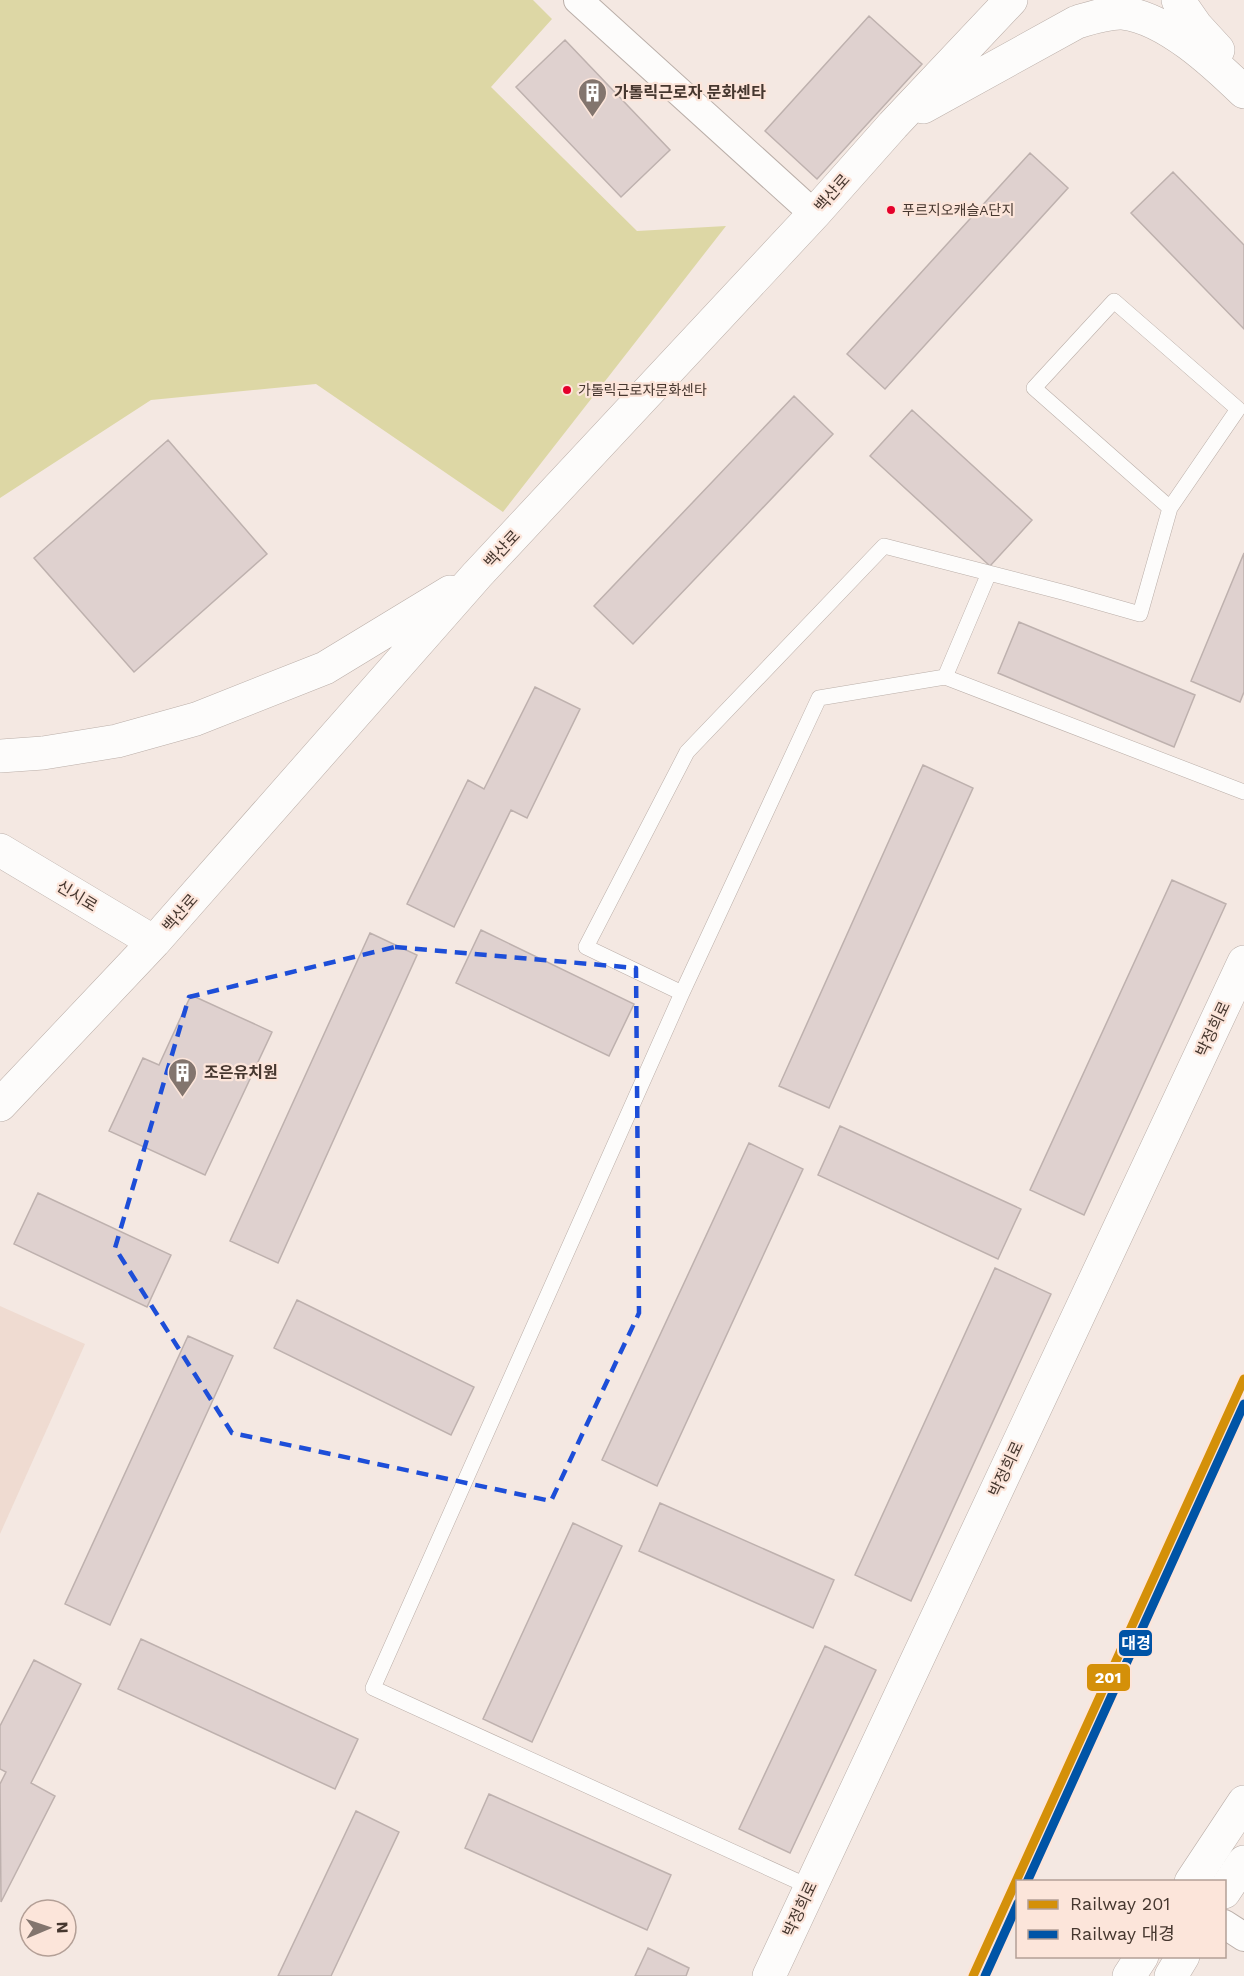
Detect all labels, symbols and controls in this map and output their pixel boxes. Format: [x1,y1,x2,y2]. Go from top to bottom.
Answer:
building icon: 가톨릭근로자 문화센타 [577,76,609,118]
place label: 가톨릭근로자 문화센타 [614,83,766,102]
street label: 백산로 [810,170,854,216]
place label: 푸르지오캐슬A단지 [902,202,1014,218]
marker: 푸르지오캐슬A단지 [885,204,897,216]
place label: 가톨릭근로자문화센타 [578,382,707,398]
marker: 가톨릭근로자문화센타 [561,384,573,396]
street label: 백산로 [480,526,524,572]
street label: 신시로 [53,876,101,916]
street label: 백산로 [158,890,202,936]
street label: 박정희로 [1192,998,1234,1060]
building icon: 조은유치원 [167,1056,199,1098]
place label: 조은유치원 [204,1063,278,1082]
street label: 박정희로 [985,1438,1027,1500]
line badge: 대경 [1118,1629,1153,1657]
text: 대경 [1121,1634,1151,1653]
line badge: 201 [1086,1663,1131,1692]
text: 201 [1095,1668,1121,1687]
street label: 박정희로 [779,1878,821,1940]
legend [1016,1880,1226,1958]
text: Railway 201 [1070,1893,1170,1914]
north arrow [18,1898,78,1958]
text: N [53,1921,72,1934]
text: Railway 대경 [1070,1923,1175,1944]

